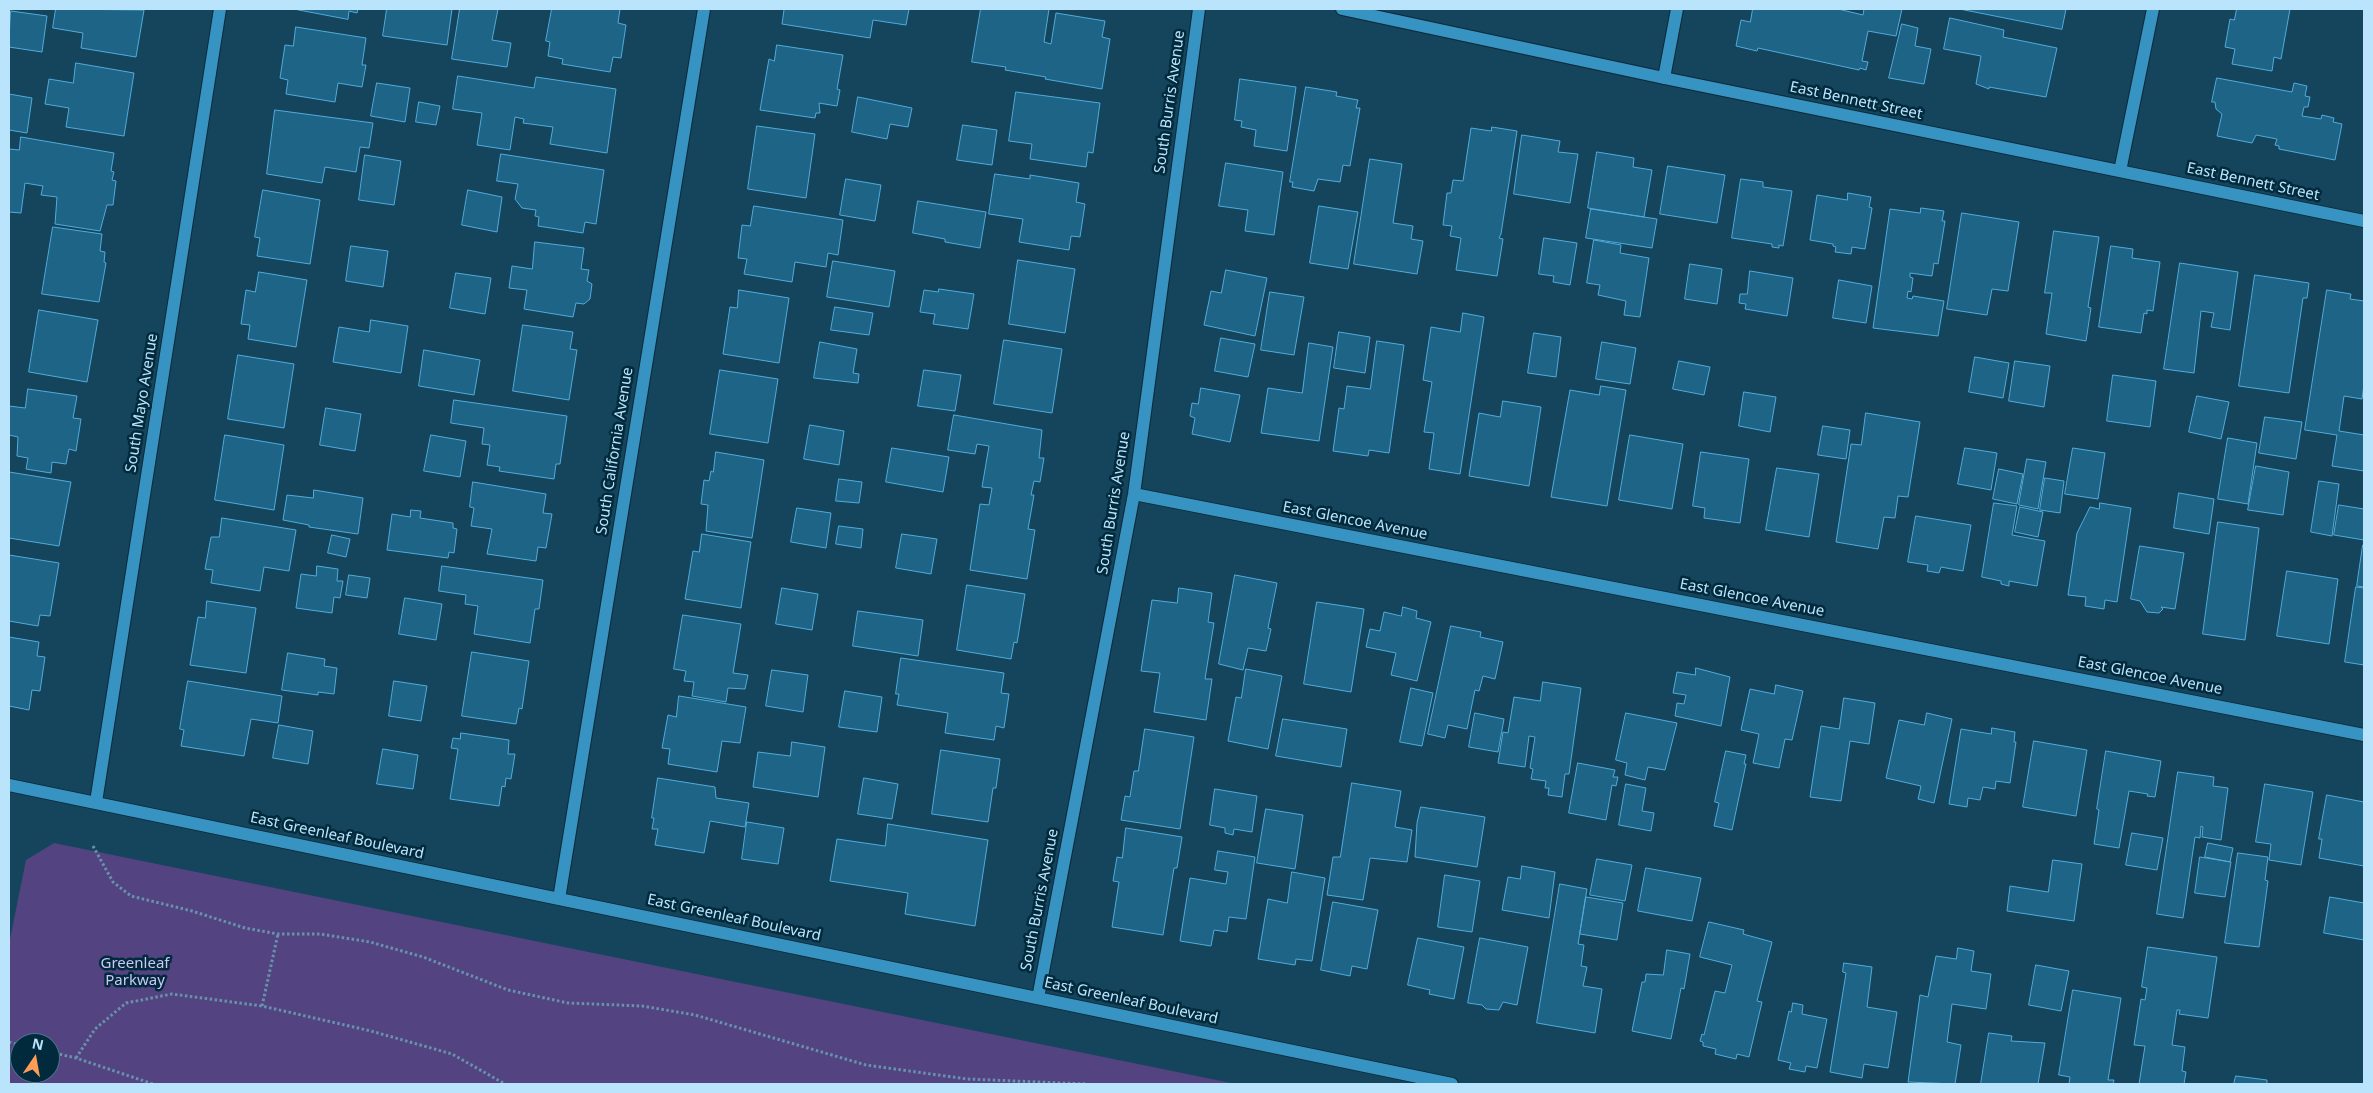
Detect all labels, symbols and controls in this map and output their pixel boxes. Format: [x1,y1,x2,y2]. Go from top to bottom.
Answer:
street label: South Burris Avenue [1151,29,1189,175]
street label: East Bennett Street [1788,78,1924,124]
street label: East Bennett Street [2185,159,2321,205]
street label: South Mayo Avenue [122,332,162,474]
street label: South California Avenue [593,366,637,536]
street label: South Burris Avenue [1094,430,1134,576]
street label: East Glencoe Avenue [1281,498,1429,544]
street label: East Glencoe Avenue [1678,575,1826,621]
street label: East Glencoe Avenue [2076,653,2224,699]
street label: East Greenleaf Boulevard [248,809,426,863]
street label: South Burris Avenue [1017,828,1063,972]
street label: East Greenleaf Boulevard [645,891,823,945]
park label: Greenleaf Parkway [101,955,169,990]
street label: East Greenleaf Boulevard [1042,974,1220,1028]
north arrow [10,1033,60,1083]
text: N [30,1033,46,1054]

